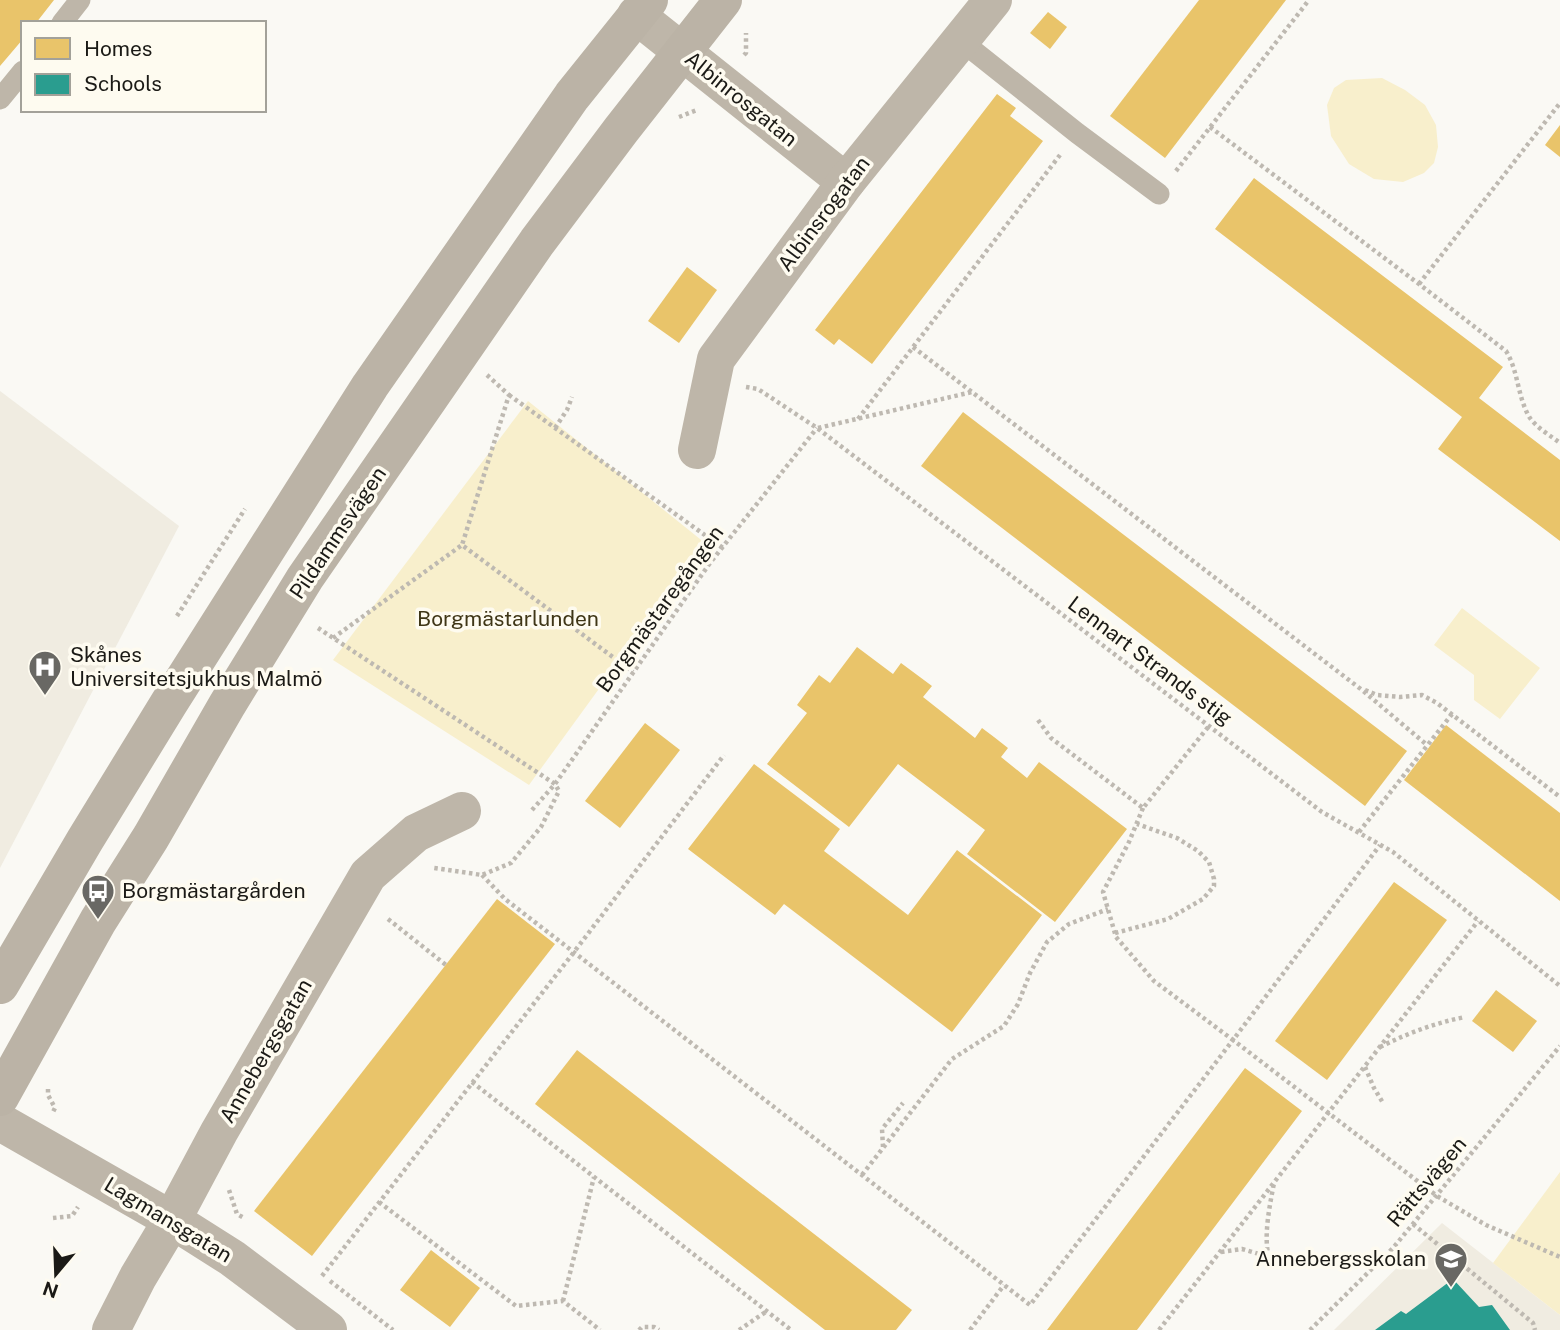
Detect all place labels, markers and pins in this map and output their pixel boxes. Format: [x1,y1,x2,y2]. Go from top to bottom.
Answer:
place label: Skånes Universitetsjukhus Malmö [70,642,322,691]
hospital icon: Skånes Universitetsjukhus Malmö [26,648,64,697]
bus stop icon: Borgmästargården [79,872,117,921]
place label: Borgmästargården [122,878,306,903]
school or university icon: Annebergsskolan [1432,1240,1470,1289]
place label: Annebergsskolan [1256,1246,1426,1271]

